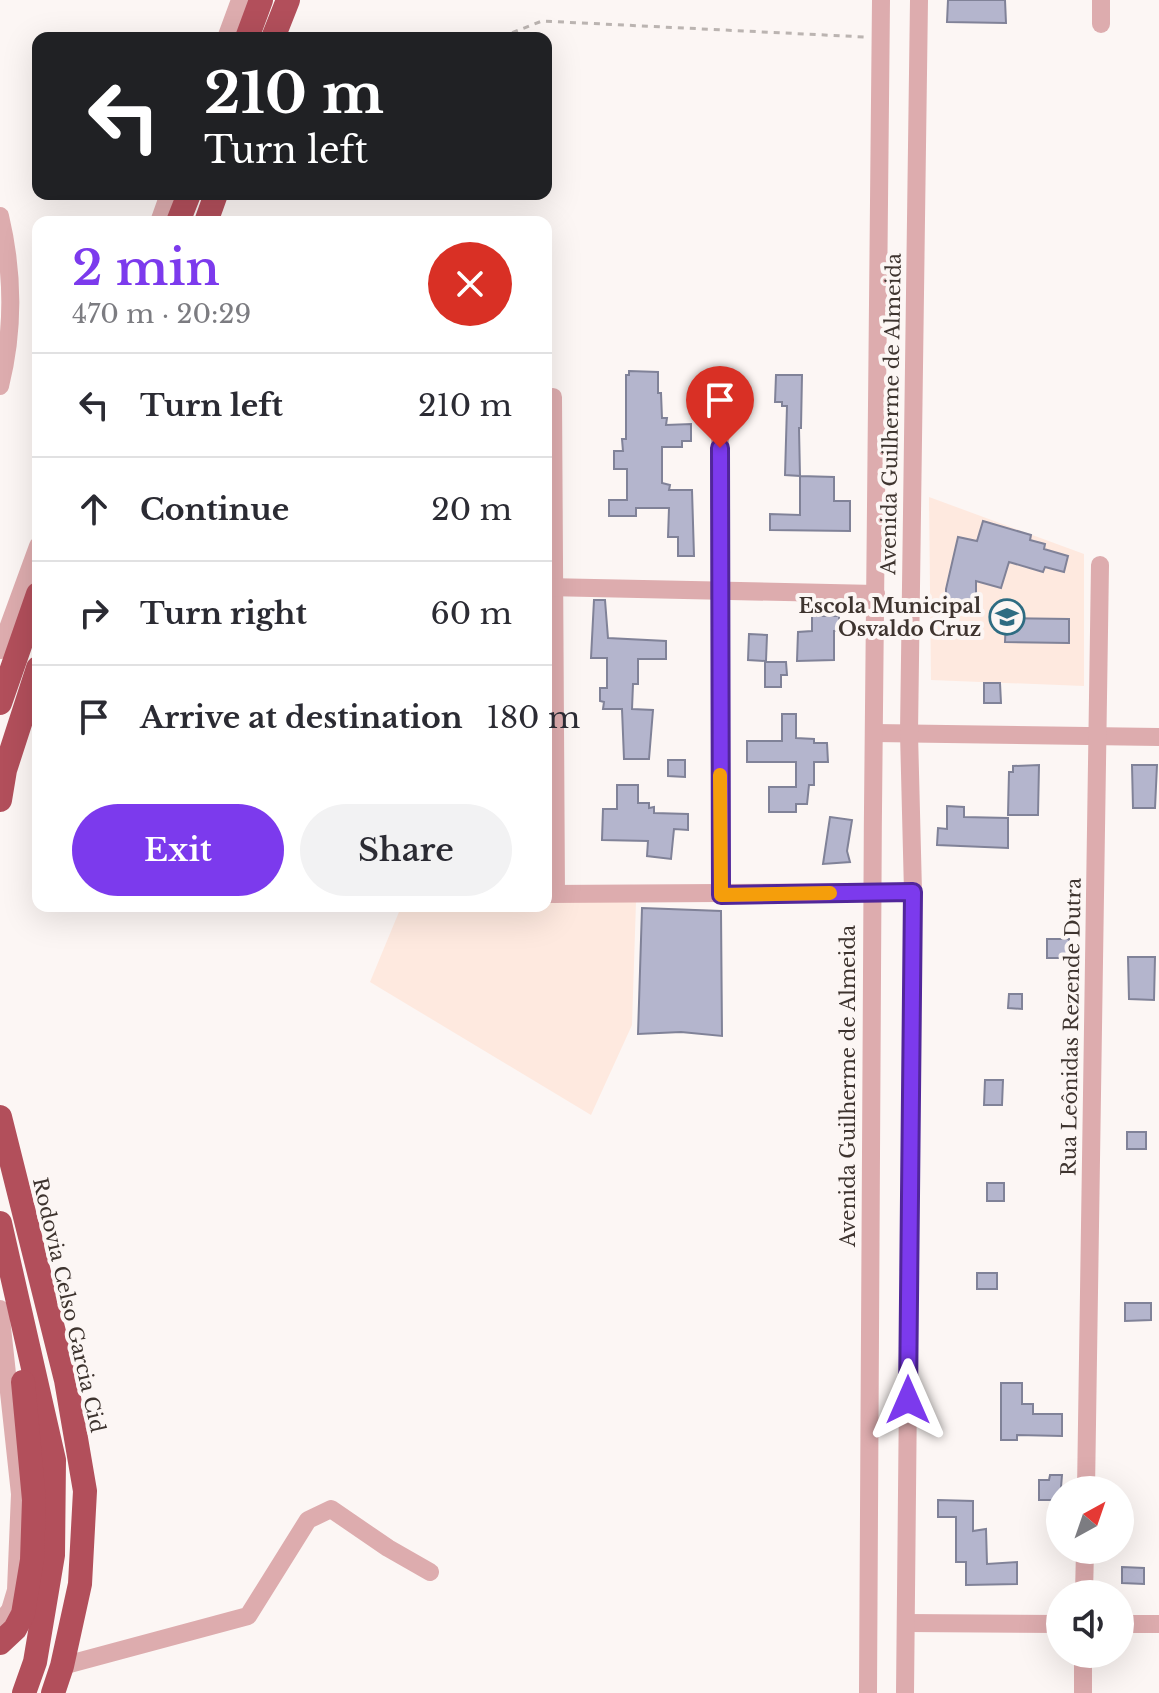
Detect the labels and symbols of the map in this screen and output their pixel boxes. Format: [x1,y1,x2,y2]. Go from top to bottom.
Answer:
street label: Avenida Guilherme de Almeida [876,252,906,576]
pin [686,366,754,448]
place label: Escola Municipal Osvaldo Cruz [799,594,981,641]
school or university icon: Escola Municipal Osvaldo Cruz [988,598,1026,636]
street label: Rua Leônidas Rezende Dutra [1056,877,1086,1176]
street label: Avenida Guilherme de Almeida [836,924,860,1248]
street label: Rodovia Celso Garcia Cid [28,1175,110,1435]
position arrow [866,1358,950,1442]
north arrow [1046,1476,1134,1564]

